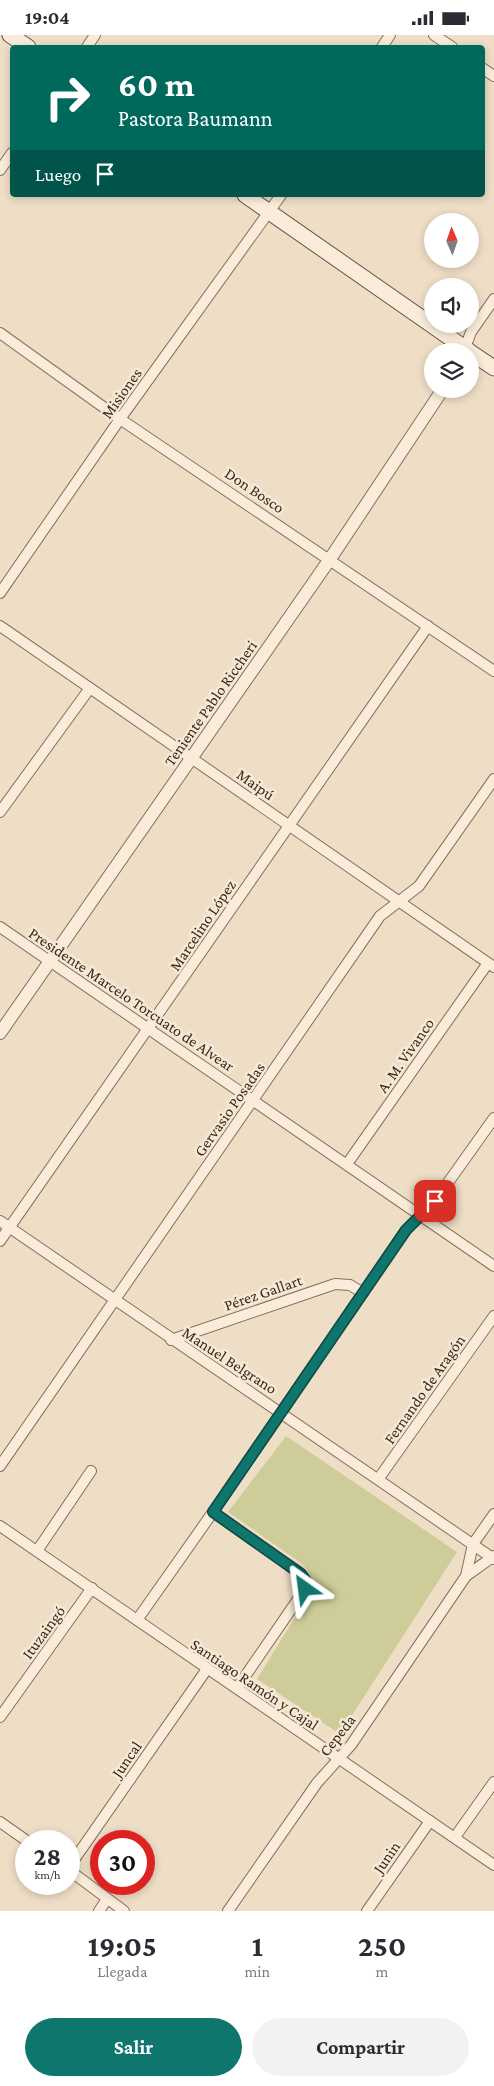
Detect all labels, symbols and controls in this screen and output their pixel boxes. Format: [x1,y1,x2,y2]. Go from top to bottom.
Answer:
text: 19:04 [25,7,70,28]
icon: right [35,65,100,130]
text: 60 m [118,65,195,104]
text: Pastora Baumann [118,106,273,131]
icon: arrive [91,160,119,188]
text: Luego [35,164,81,185]
north arrow [424,213,479,267]
map controls [424,213,479,398]
button: sound [424,278,479,333]
button: layers [424,343,479,398]
street label: Misiones [98,365,145,422]
street label: Don Bosco [222,464,288,516]
street label: Teniente Pablo Riccheri [161,637,260,769]
street label: Maipú [233,765,278,804]
street label: Marcelino López [166,877,240,974]
street label: Presidente Marcelo Torcuato de Alvear [26,924,238,1075]
street label: A. M. Vivanco [374,1015,437,1096]
street label: Gervasio Posadas [191,1059,268,1159]
pin [414,1180,456,1222]
icon: arrive [421,1187,449,1215]
street label: Pérez Gallart [222,1271,305,1314]
street label: Manuel Belgrano [179,1324,280,1398]
street label: Fernando de Aragón [381,1331,469,1447]
position arrow [278,1562,330,1614]
street label: Ituzaingó [19,1602,69,1663]
street label: Santiago Ramón y Cajal [187,1635,322,1734]
street label: Cepeda [316,1711,360,1760]
street label: Juncal [107,1738,146,1783]
speed limit sign: 30 [90,1830,155,1895]
street label: Junin [368,1838,404,1879]
text: 28 [34,1843,61,1870]
text: km/h [35,1868,60,1882]
text: 19:05 [88,1929,157,1962]
text: 1 [252,1929,263,1962]
text: 250 [358,1929,406,1962]
text: Llegada [97,1963,147,1980]
text: min [244,1963,270,1980]
text: m [376,1963,388,1980]
button: Salir [25,2018,242,2076]
button: Compartir [252,2018,469,2076]

